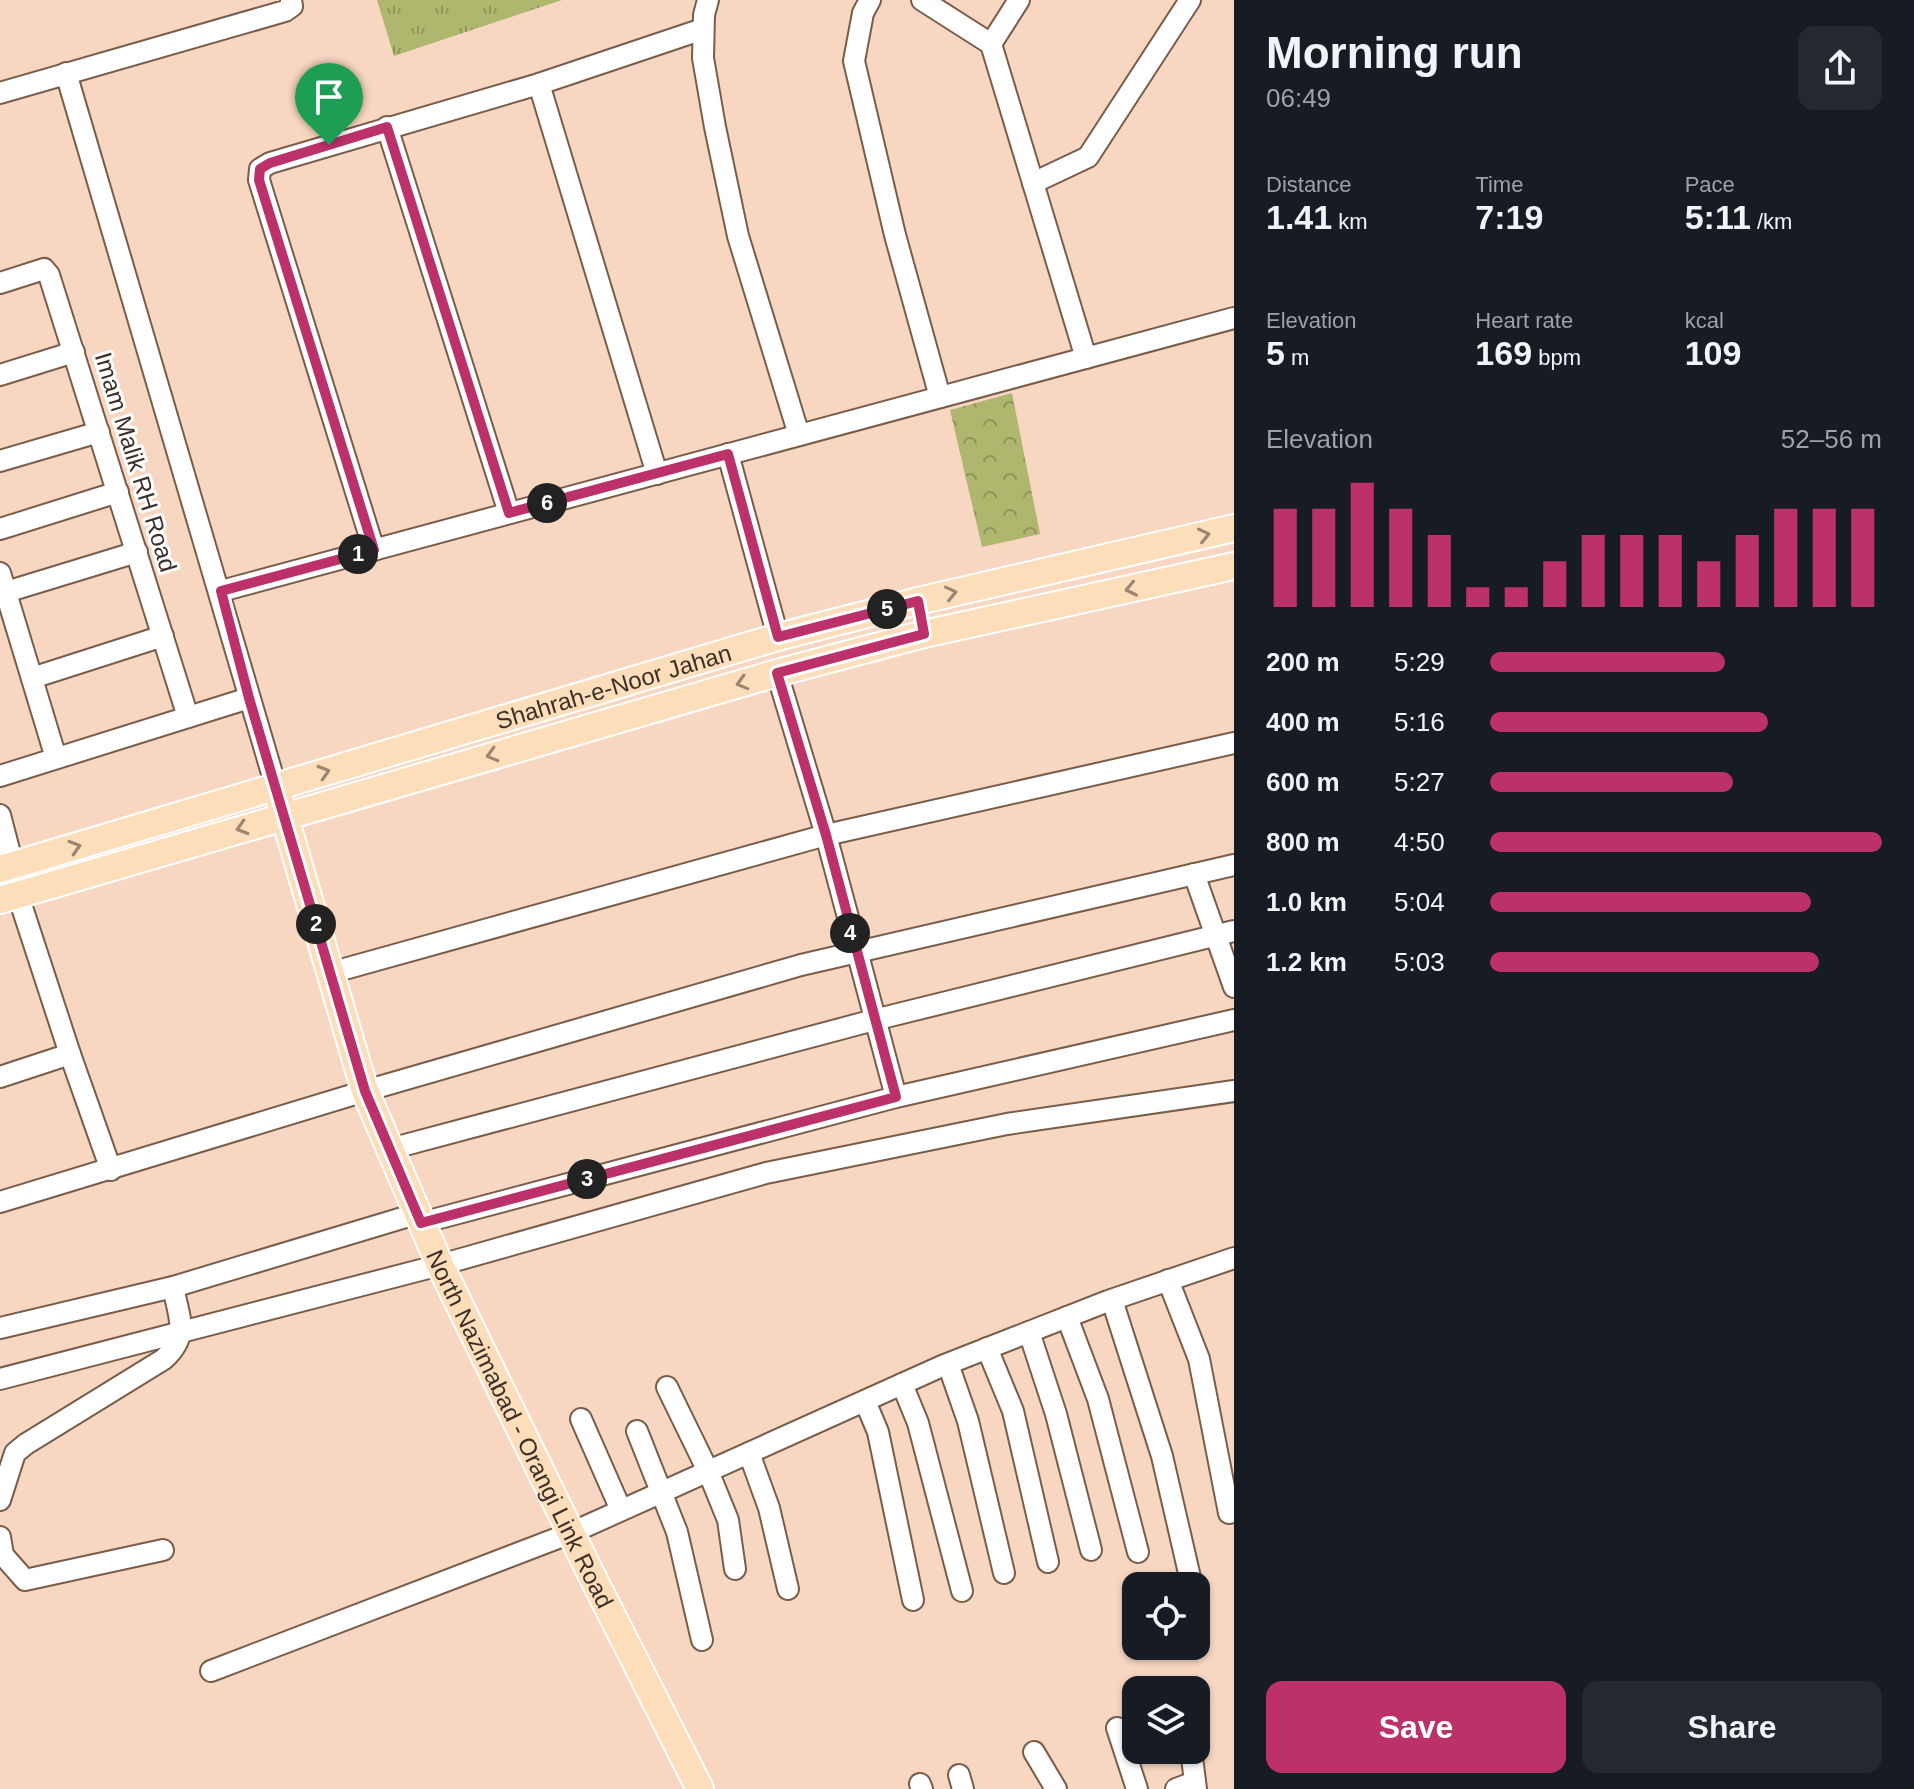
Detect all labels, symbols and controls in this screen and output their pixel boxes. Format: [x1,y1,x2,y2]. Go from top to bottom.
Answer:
button: share [1798,26,1882,110]
text: Morning run [1266,28,1523,77]
pin [295,63,363,145]
icon: arrive [307,75,351,119]
text: 06:49 [1266,83,1331,113]
text: Distance [1266,172,1352,197]
text: Time [1475,172,1523,197]
text: Pace [1685,172,1735,197]
text: 1.41 [1266,198,1332,236]
text: 7:19 [1475,198,1543,236]
text: 5:11 [1685,198,1751,236]
text: km [1332,209,1368,234]
text: /km [1751,209,1792,234]
text: Elevation [1266,308,1357,333]
text: Heart rate [1475,308,1573,333]
text: kcal [1685,308,1724,333]
text: 5 [1266,334,1285,372]
text: 169 [1475,334,1532,372]
text: 109 [1685,334,1741,372]
text: m [1285,345,1309,370]
text: bpm [1532,345,1581,370]
street label: Imam Malik RH Road [90,349,182,575]
text: Elevation [1266,424,1373,454]
text: 52–56 m [1781,424,1882,454]
pin: 6 [527,483,567,523]
text: 6 [541,490,553,515]
one-way arrow [1197,527,1210,544]
pin: 1 [338,534,378,574]
text: 1 [352,541,364,566]
one-way arrow [1124,580,1138,597]
one-way arrow [943,585,957,602]
pin: 5 [867,589,907,629]
text: 5 [881,596,893,621]
street label: Shahrah-e-Noor Jahan [492,638,734,734]
text: 200 m [1266,647,1340,677]
text: 5:29 [1394,647,1445,677]
one-way arrow [735,674,749,690]
text: 400 m [1266,707,1340,737]
text: 5:16 [1394,707,1445,737]
one-way arrow [486,746,500,762]
one-way arrow [316,765,330,781]
text: 600 m [1266,767,1340,797]
text: 5:27 [1394,767,1445,797]
one-way arrow [236,819,250,835]
text: 800 m [1266,827,1340,857]
text: 4:50 [1394,827,1445,857]
one-way arrow [67,840,81,856]
text: 1.0 km [1266,887,1347,917]
text: 5:04 [1394,887,1445,917]
pin: 2 [296,904,336,944]
text: 2 [310,911,322,936]
pin: 4 [830,913,870,953]
text: 4 [844,920,856,945]
text: 1.2 km [1266,947,1347,977]
text: 5:03 [1394,947,1445,977]
pin: 3 [567,1159,607,1199]
text: 3 [581,1166,593,1191]
street label: North Nazimabad - Orangi Link Road [422,1246,619,1612]
map controls [1122,1572,1210,1764]
button: locate [1122,1572,1210,1660]
button: layers [1122,1676,1210,1764]
button: Save [1266,1681,1566,1773]
button: Share [1582,1681,1882,1773]

